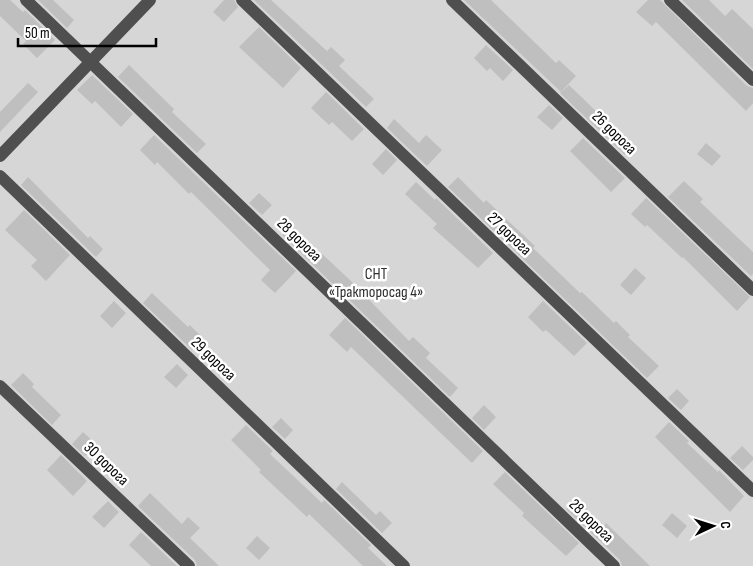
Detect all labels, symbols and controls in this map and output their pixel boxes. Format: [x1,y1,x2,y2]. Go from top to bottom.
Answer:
scale bar [18,15,155,47]
text: 50 m [25,24,50,43]
street label: 26 дорога [588,107,640,159]
street label: 27 дорога [483,208,535,260]
street label: 28 дорога [273,214,325,266]
park label: СНТ «Тракторосад 4» [329,265,423,302]
street label: 29 дорога [187,333,239,385]
street label: 30 дорога [80,438,132,490]
street label: 28 дорога [565,495,617,547]
north arrow [688,501,738,551]
text: С [717,521,734,529]

